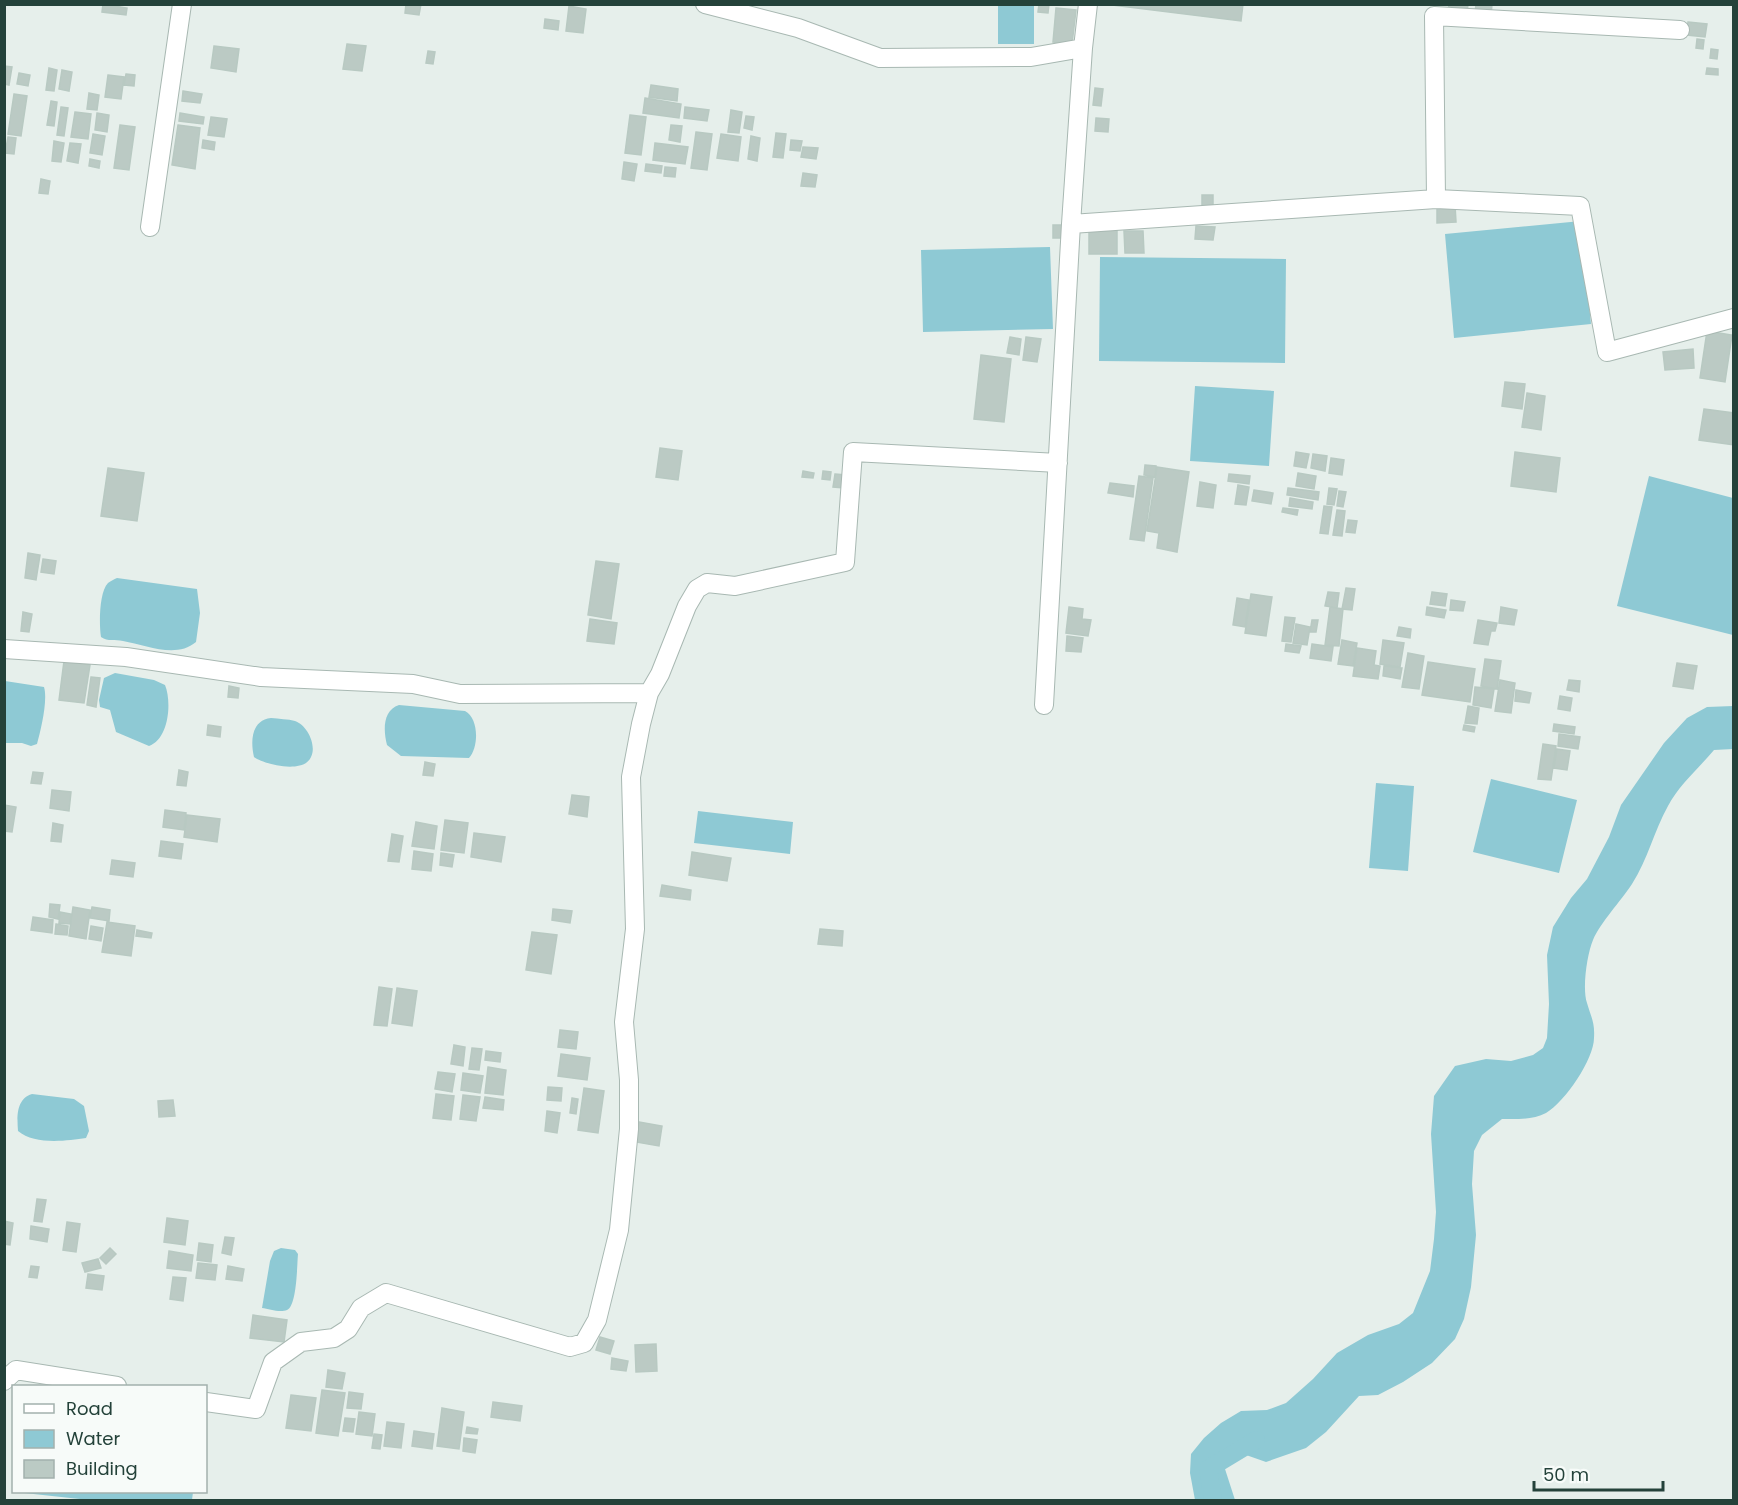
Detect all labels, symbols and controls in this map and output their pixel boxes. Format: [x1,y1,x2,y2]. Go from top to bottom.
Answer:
legend [12,1385,207,1493]
text: Road [66,1396,113,1421]
text: Water [66,1426,120,1451]
scale bar [1534,1454,1663,1492]
text: Building [66,1456,138,1481]
text: 50 m [1543,1462,1589,1487]

